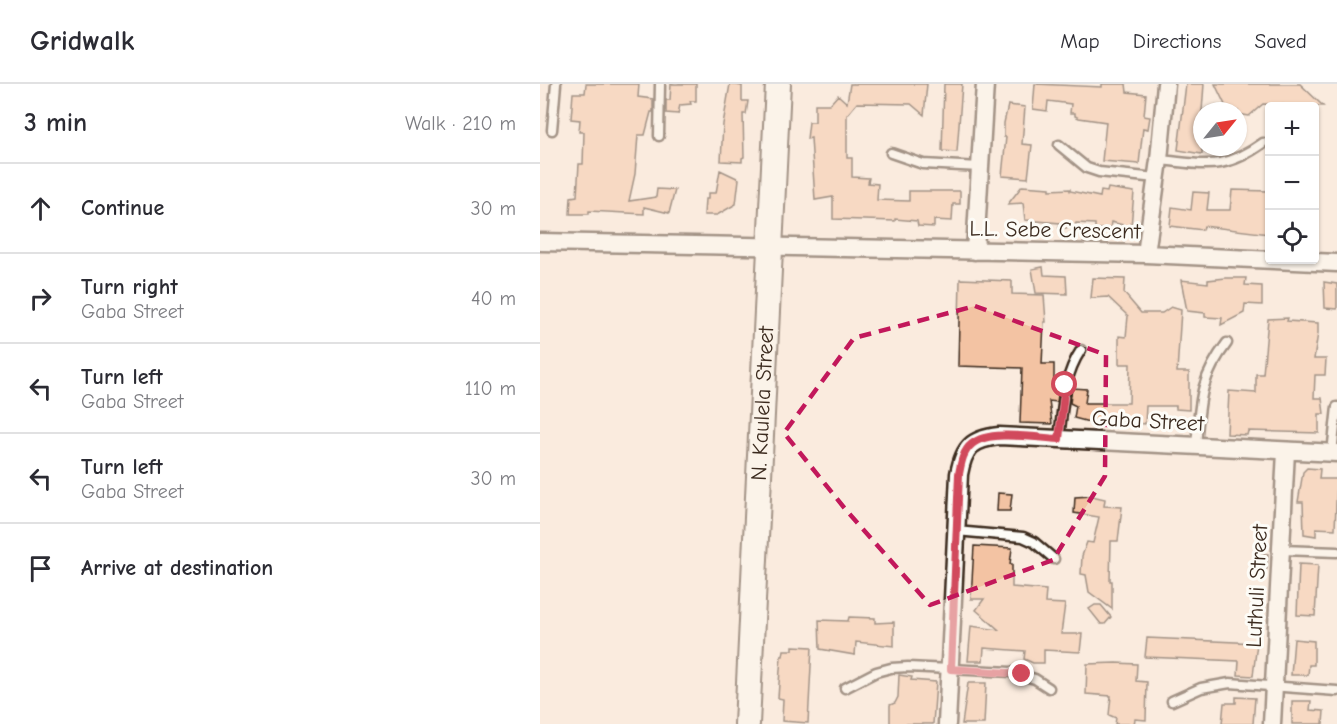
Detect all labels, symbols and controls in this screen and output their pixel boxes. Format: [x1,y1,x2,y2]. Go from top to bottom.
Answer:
text: Gridwalk [30,25,134,57]
text: Map [1060,29,1100,53]
text: Directions [1133,29,1222,53]
text: Saved [1255,29,1307,53]
north arrow [1193,102,1247,156]
map controls [1265,102,1319,264]
button: + [1265,102,1319,156]
text: 3 min [24,108,87,138]
text: Walk · 210 m [405,112,516,135]
button: − [1265,156,1319,210]
icon: ahead [24,192,57,225]
text: Continue [81,195,164,221]
text: 30 m [470,197,516,220]
button: locate [1265,210,1319,264]
street label: L.L. Sebe Crescent [969,216,1142,245]
text: Turn right [81,274,178,300]
icon: right [24,282,57,315]
text: 40 m [471,287,516,310]
text: Gaba Street [81,300,183,323]
street label: N. Kaulela Street [746,325,779,481]
text: Turn left [81,364,163,390]
route start [1051,371,1077,397]
icon: left [24,372,57,405]
text: 110 m [465,377,516,400]
text: Gaba Street [81,390,183,413]
street label: Gaba Street [1091,405,1206,437]
text: Turn left [81,454,163,480]
icon: left [24,462,57,495]
text: 30 m [470,467,516,490]
text: Gaba Street [81,480,183,503]
street label: Luthuli Street [1241,523,1273,648]
icon: arrive [24,552,57,585]
text: Arrive at destination [81,555,273,581]
route end [1008,660,1034,686]

